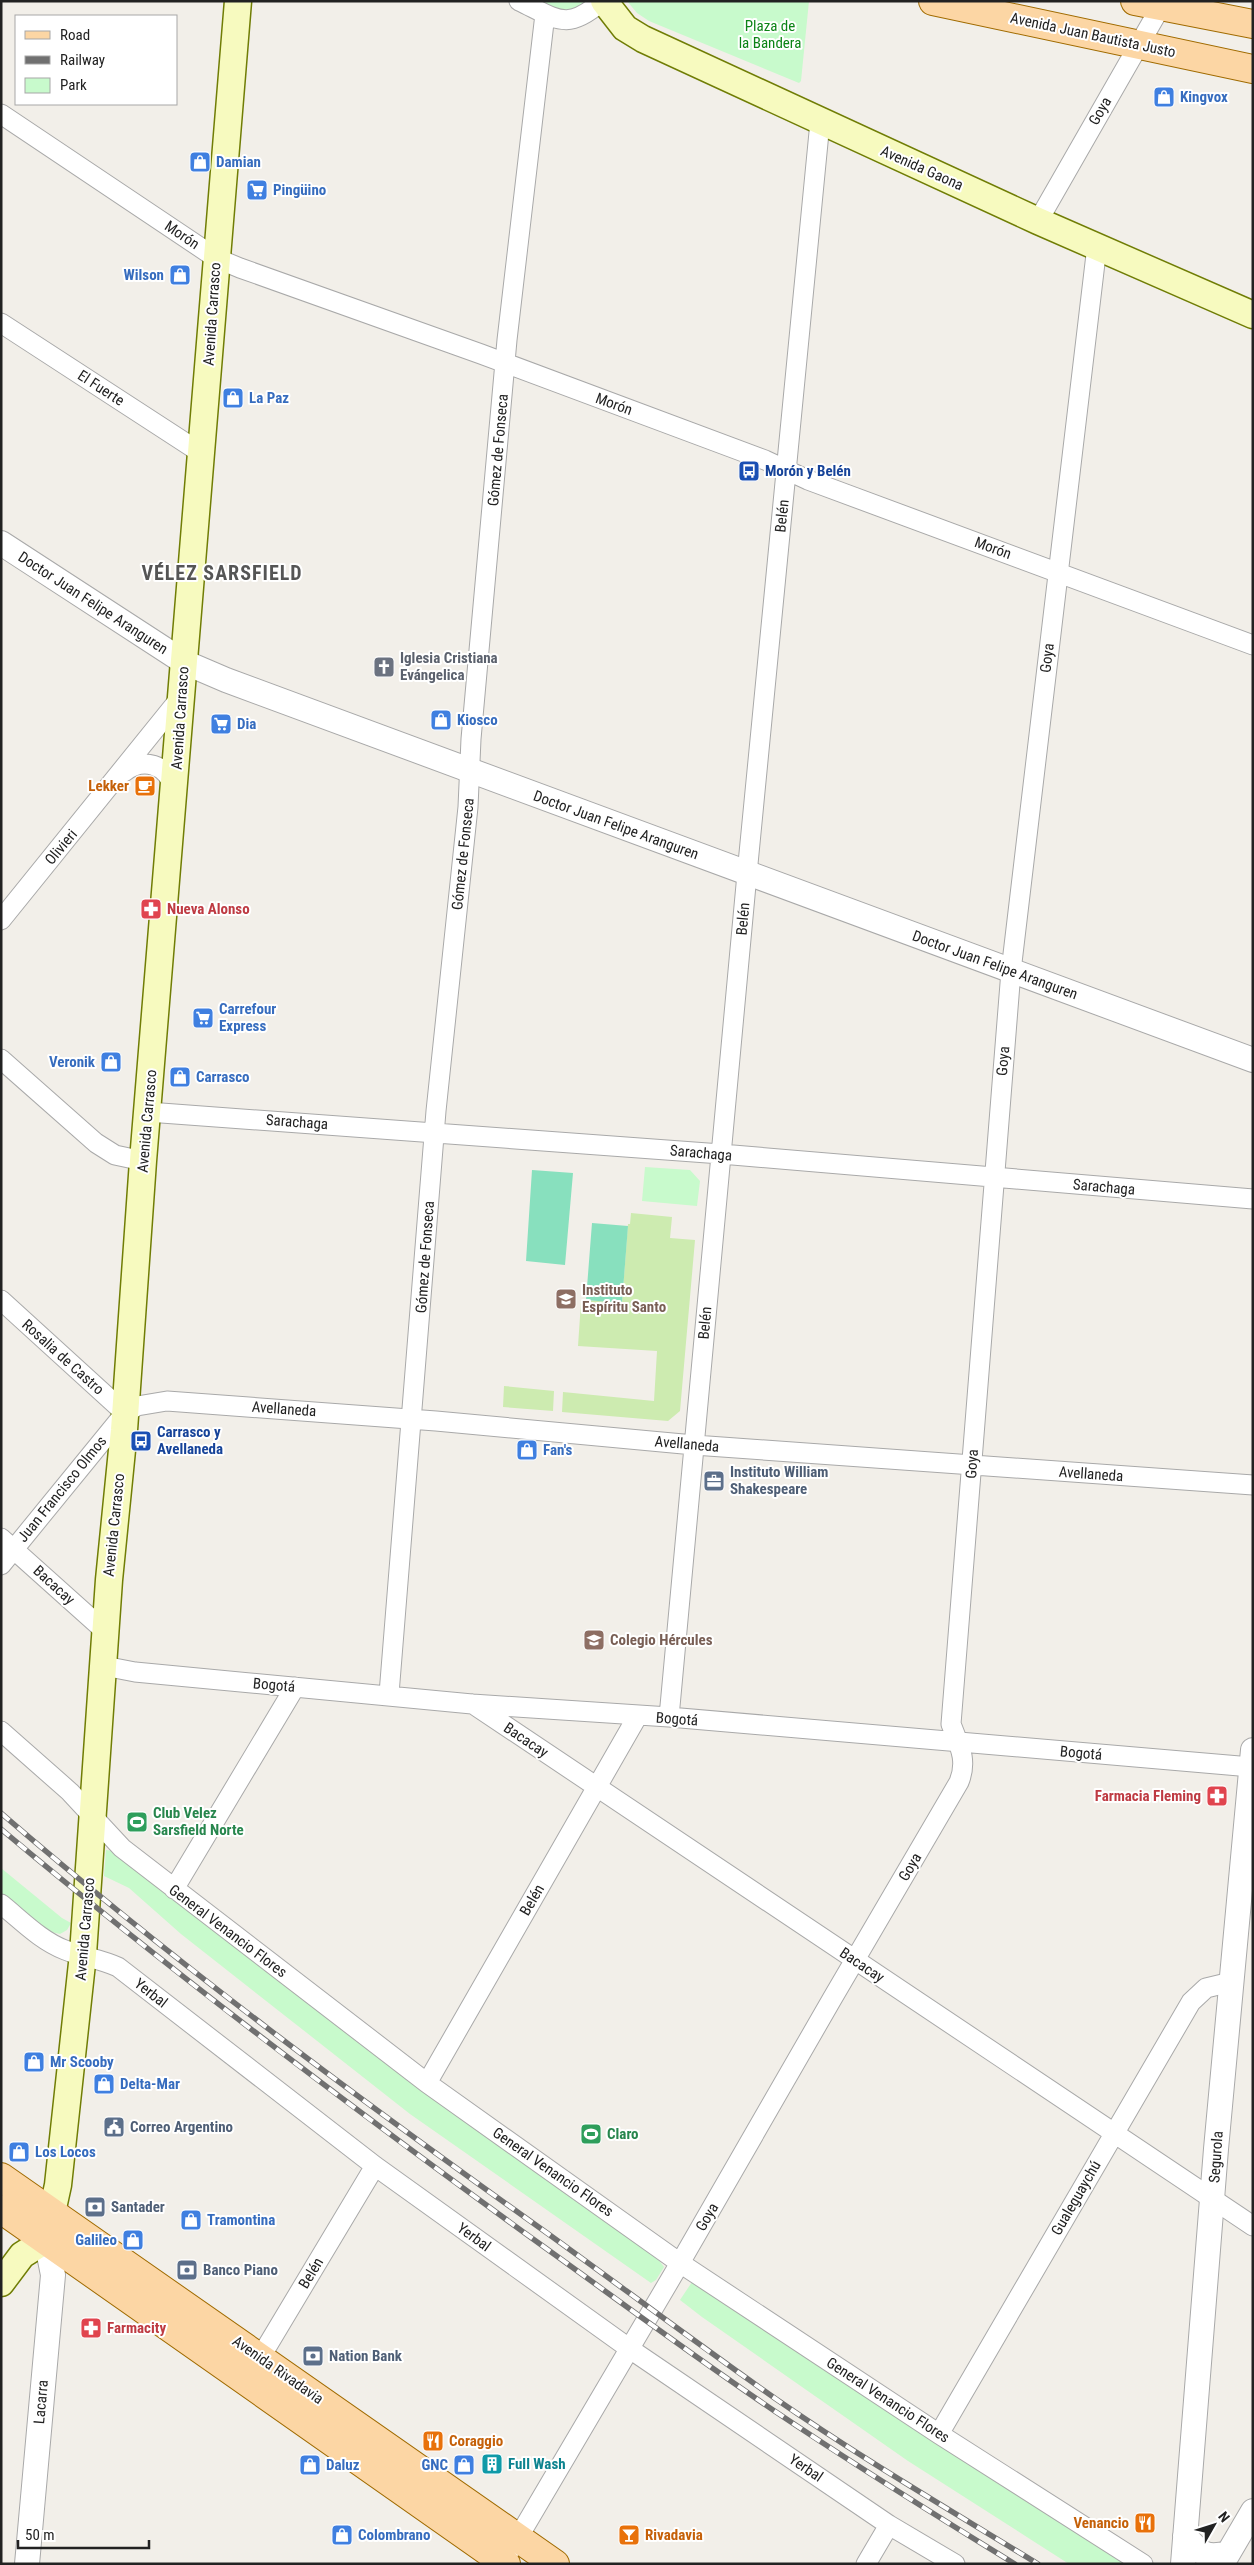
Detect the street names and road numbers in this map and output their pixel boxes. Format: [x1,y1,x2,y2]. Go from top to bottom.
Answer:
street label: Avenida Juan Bautista Justo [1009,9,1177,61]
street label: Goya [1085,94,1115,128]
street label: Avenida Gaona [878,142,966,194]
street label: Morón [161,217,203,253]
street label: Avenida Carrasco [199,262,225,366]
street label: El Fuerte [74,366,128,410]
street label: Morón [593,389,635,419]
street label: Gómez de Fonseca [484,393,512,507]
street label: Belén [771,499,793,533]
street label: Morón [972,533,1014,563]
street label: Doctor Juan Felipe Aranguren [15,548,171,658]
street label: Goya [1036,642,1058,674]
street label: Avenida Carrasco [167,666,193,770]
street label: Doctor Juan Felipe Aranguren [531,787,701,863]
street label: Gómez de Fonseca [448,797,478,911]
street label: Olivieri [41,826,81,868]
street label: Belén [733,902,753,936]
street label: Doctor Juan Felipe Aranguren [910,927,1080,1003]
street label: Goya [993,1045,1013,1077]
street label: Avenida Carrasco [134,1069,160,1173]
street label: Sarachaga [265,1111,329,1133]
street label: Sarachaga [669,1141,733,1165]
street label: Sarachaga [1072,1175,1136,1199]
street label: Gómez de Fonseca [412,1200,438,1314]
street label: Belén [695,1306,715,1340]
street label: Rosalia de Castro [18,1316,108,1398]
street label: Avellaneda [251,1398,317,1420]
street label: Juan Francisco Olmos [14,1432,110,1546]
street label: Avellaneda [654,1432,720,1456]
street label: Goya [962,1449,982,1479]
street label: Avellaneda [1058,1463,1124,1485]
street label: Avenida Carrasco [100,1473,128,1577]
street label: Bacacay [29,1562,79,1608]
street label: Bogotá [252,1674,296,1696]
street label: Bogotá [655,1709,699,1729]
street label: Bacacay [500,1719,552,1761]
street label: Bogotá [1059,1742,1103,1764]
street label: Goya [895,1850,925,1884]
street label: Avenida Carrasco [72,1877,98,1981]
street label: General Venancio Flores [165,1881,291,1981]
street label: Belén [516,1881,548,1919]
street label: Bacacay [836,1944,888,1986]
street label: Yerbal [131,1975,171,2011]
street label: General Venancio Flores [489,2124,617,2221]
street label: Segurola [1205,2130,1227,2184]
street label: Gualeguaychú [1047,2158,1105,2238]
street label: Goya [692,2200,722,2234]
street label: Yerbal [454,2219,494,2255]
street label: Belén [295,2254,327,2292]
street label: Avenida Rivadavia [229,2332,327,2408]
street label: General Venancio Flores [823,2353,953,2447]
street label: Lacarra [30,2379,52,2425]
street label: Yerbal [786,2450,826,2486]

